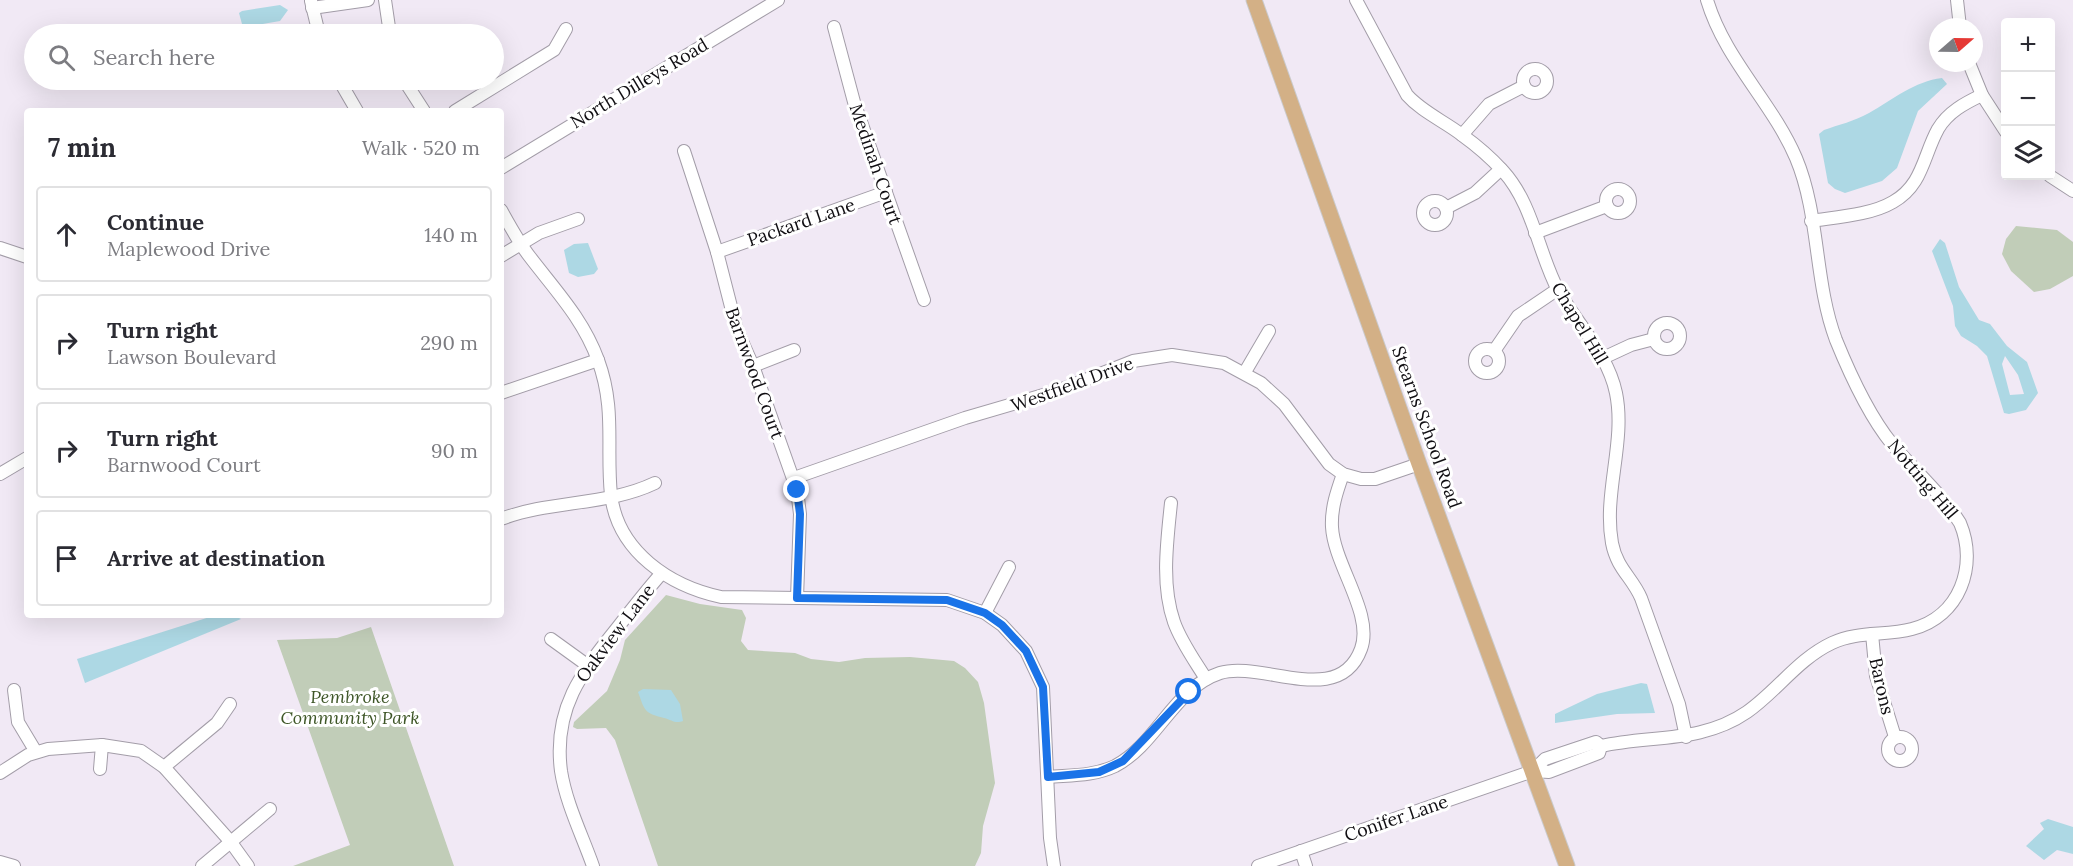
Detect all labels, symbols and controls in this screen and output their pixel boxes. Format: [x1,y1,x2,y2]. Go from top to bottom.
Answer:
north arrow [1929,18,1983,72]
map controls [2001,18,2055,180]
button: + [2001,18,2055,72]
search box [24,24,504,90]
street label: North Dilleys Road [566,33,712,133]
icon: search [45,41,78,74]
text: Search here [93,43,215,71]
button: − [2001,72,2055,126]
street label: Medinah Court [845,101,907,228]
button: layers [2001,126,2055,180]
text: 7 min [48,131,116,164]
text: Walk · 520 m [362,135,480,160]
street label: Packard Lane [744,193,858,251]
text: Continue [107,208,204,236]
icon: ahead [50,218,83,251]
text: 140 m [424,222,478,247]
text: Maplewood Drive [107,236,270,261]
street label: Chapel Hill [1547,278,1613,368]
street label: Barnwood Court [721,304,789,442]
text: Turn right [107,316,218,344]
icon: right [50,326,83,359]
text: 290 m [420,330,478,355]
street label: Stearns School Road [1387,343,1467,511]
text: Lawson Boulevard [107,344,276,369]
street label: Westfield Drive [1008,351,1137,417]
text: Turn right [107,424,218,452]
icon: right [50,434,83,467]
street label: Notting Hill [1883,434,1963,524]
text: 90 m [431,438,478,463]
text: Barnwood Court [107,452,261,477]
route end [783,476,809,502]
icon: arrive [50,542,83,575]
text: Arrive at destination [107,544,325,572]
street label: Oakview Lane [571,579,660,687]
street label: Barons [1864,655,1900,717]
route start [1175,678,1201,704]
park label: Pembroke Community Park [280,685,420,729]
street label: Conifer Lane [1341,789,1451,846]

